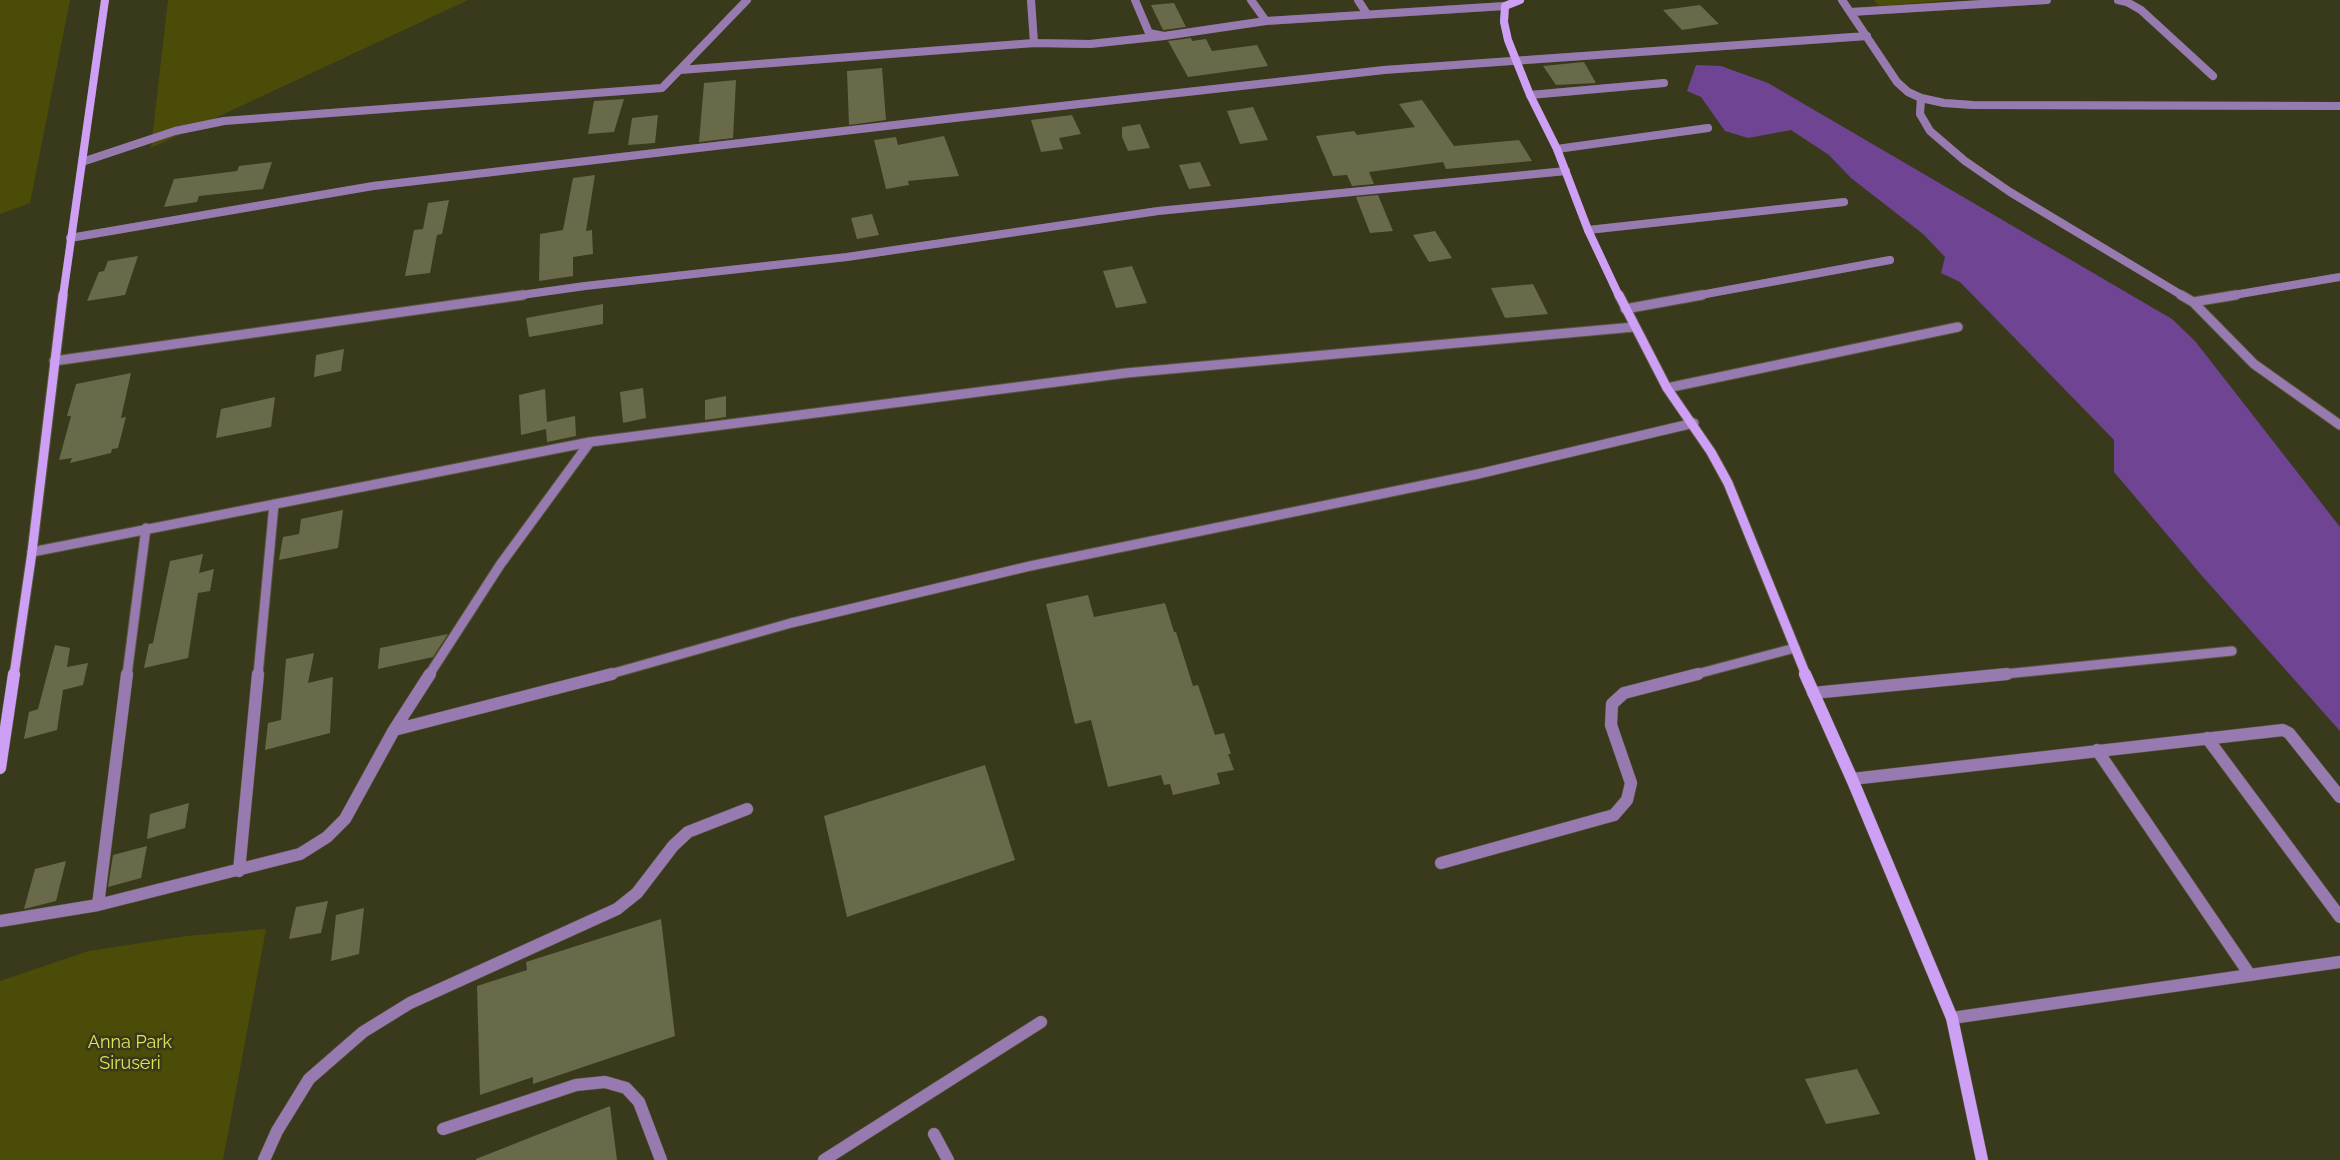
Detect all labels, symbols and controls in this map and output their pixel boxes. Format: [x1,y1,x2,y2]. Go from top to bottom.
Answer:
park label: Anna Park Siruseri [88,1032,172,1074]

